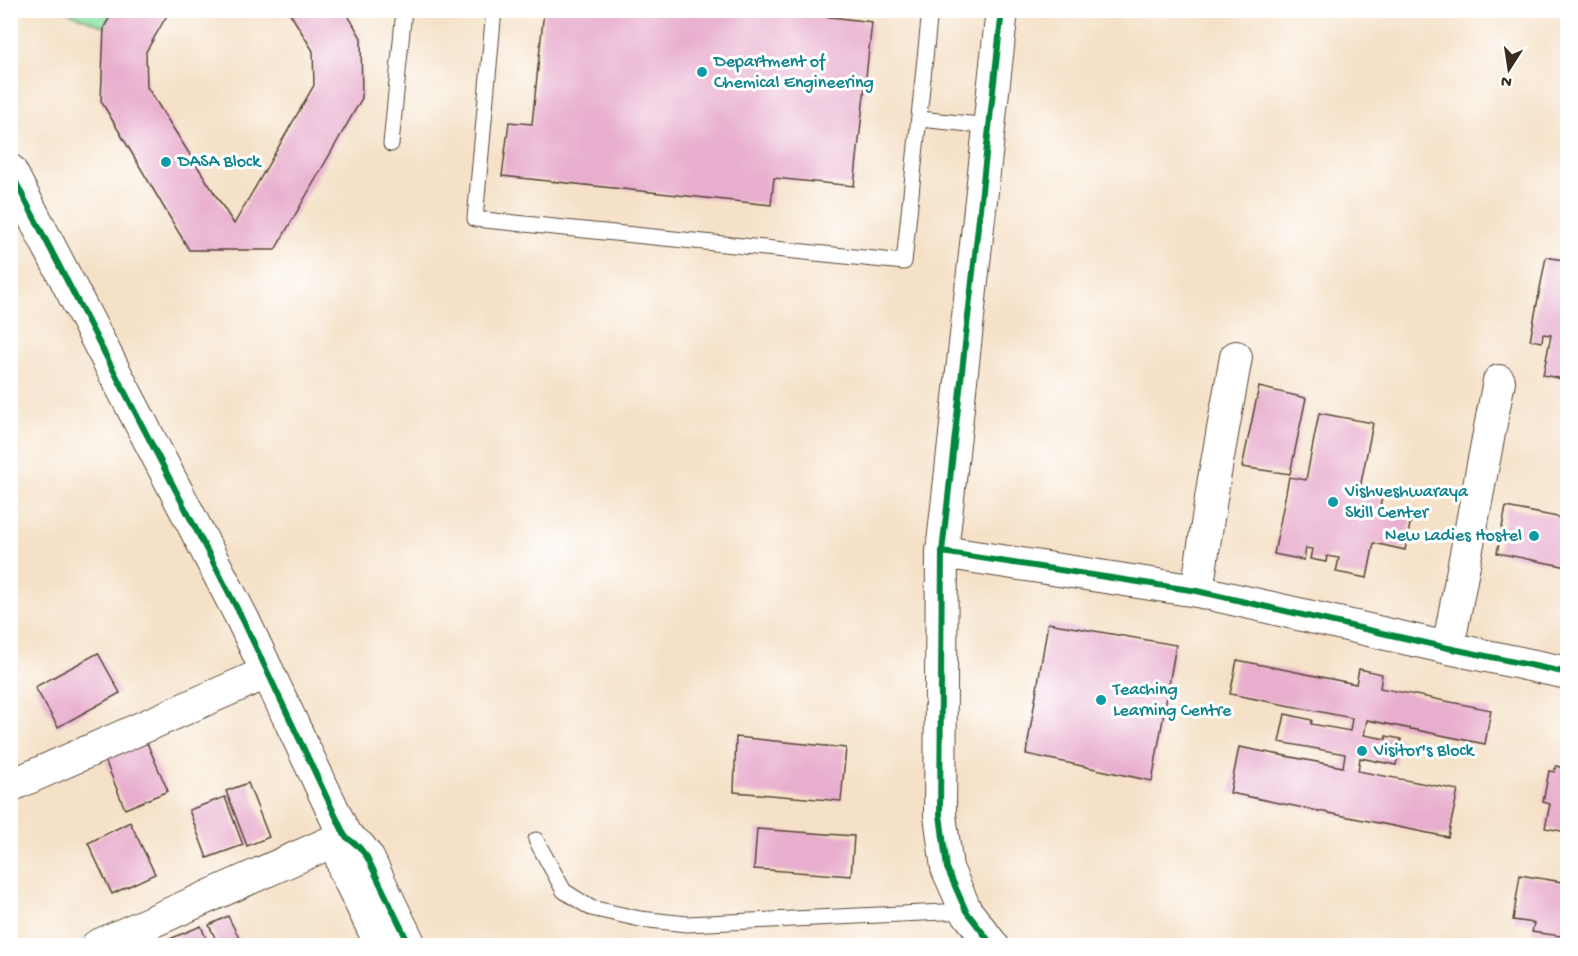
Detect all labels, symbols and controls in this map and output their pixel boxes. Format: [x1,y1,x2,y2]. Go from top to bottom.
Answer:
north arrow [1479,39,1539,99]
place label: Department of Chemical Engineering [713,52,874,94]
marker: Department of Chemical Engineering [695,65,709,79]
text: N [1499,70,1514,91]
place label: DASA Block [177,152,262,173]
marker: DASA Block [159,155,173,169]
place label: Vishveshwaraya Skill Center [1344,482,1469,524]
marker: Vishveshwaraya Skill Center [1326,495,1340,509]
place label: New Ladies Hostel [1385,526,1522,547]
marker: New Ladies Hostel [1527,529,1541,543]
place label: Teaching Learning Centre [1112,680,1232,722]
marker: Teaching Learning Centre [1094,693,1108,707]
place label: Visitor's Block [1373,741,1476,762]
marker: Visitor's Block [1355,744,1369,758]

